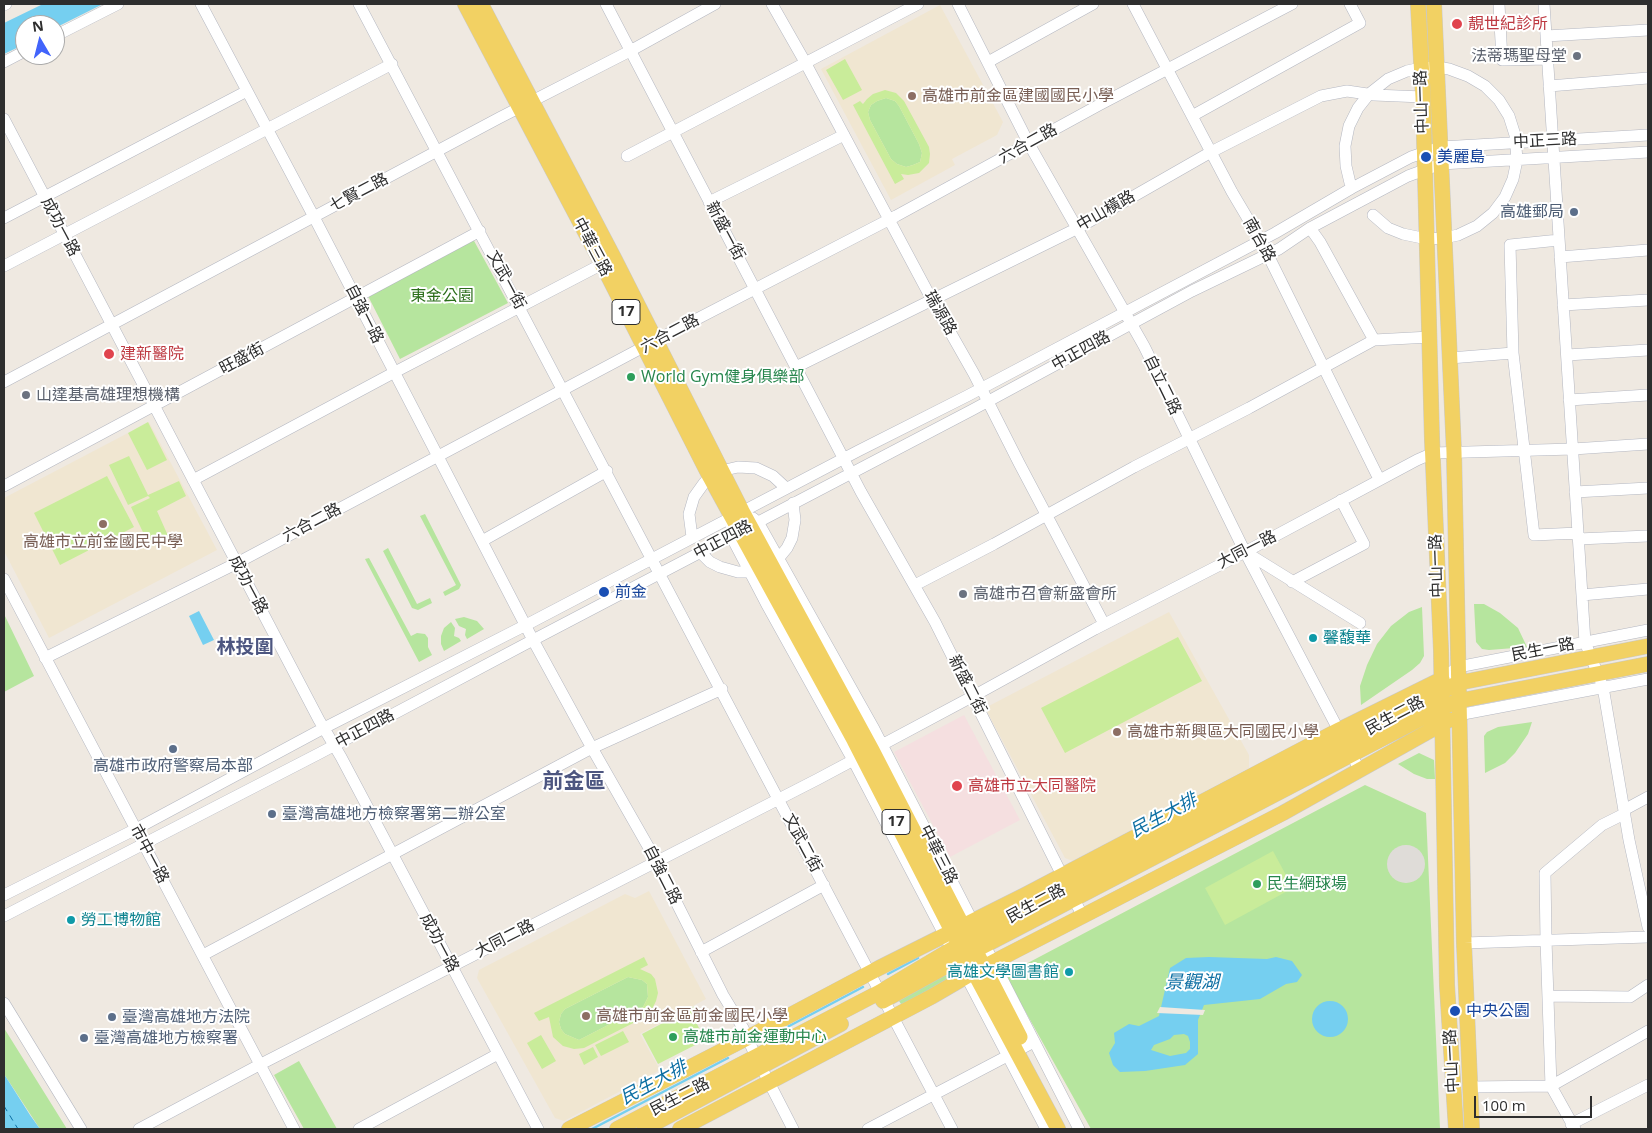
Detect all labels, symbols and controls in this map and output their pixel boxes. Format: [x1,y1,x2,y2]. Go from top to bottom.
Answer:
place label: 靚世紀診所 [1468,14,1548,34]
north arrow [15,15,65,65]
text: N [31,15,45,36]
marker: 靚世紀診所 [1450,17,1464,31]
place label: 法蒂瑪聖母堂 [1471,46,1567,66]
marker: 法蒂瑪聖母堂 [1571,50,1583,62]
street label: 中山一路 [1411,70,1433,134]
place label: 高雄市前金區建國國民小學 [922,86,1114,106]
marker: 高雄市前金區建國國民小學 [906,90,918,102]
street label: 六合二路 [995,120,1061,168]
street label: 中正三路 [1513,130,1577,152]
place label: 美麗島 [1437,147,1485,167]
marker: 美麗島 [1419,150,1433,164]
street label: 七賢二路 [326,170,392,216]
street label: 中山橫路 [1073,187,1139,235]
street label: 成功一路 [37,194,83,260]
street label: 新盛一街 [702,198,748,264]
place label: 高雄郵局 [1500,202,1564,222]
marker: 高雄郵局 [1568,206,1580,218]
street label: 中華三路 [569,214,615,280]
street label: 南台路 [1239,214,1279,266]
street label: 文武一街 [483,247,529,313]
street label: 自強一路 [341,281,387,347]
park label: 東金公園 [410,286,474,306]
street label: 瑞源路 [920,287,960,339]
road number: 17 [612,300,640,324]
street label: 六合二路 [637,311,703,357]
street label: 中正四路 [1048,327,1114,375]
street label: 旺盛街 [216,339,268,379]
place label: 建新醫院 [120,344,184,364]
marker: 建新醫院 [102,347,116,361]
street label: 自立二路 [1139,352,1185,418]
place label: World Gym健身俱樂部 [641,367,804,387]
marker: World Gym健身俱樂部 [625,371,637,383]
place label: 山達基高雄理想機構 [36,385,180,405]
marker: 山達基高雄理想機構 [20,389,32,401]
street label: 六合二路 [279,500,345,546]
street label: 中正四路 [690,517,756,563]
marker: 高雄市立前金國民中學 [97,518,109,530]
street label: 大同一路 [1214,527,1280,573]
place label: 高雄市立前金國民中學 [23,532,183,552]
street label: 中山一路 [1426,534,1448,598]
street label: 成功一路 [225,552,271,618]
place label: 前金 [615,582,647,602]
place label: 高雄市召會新盛會所 [973,584,1117,604]
marker: 前金 [597,585,611,599]
marker: 高雄市召會新盛會所 [957,588,969,600]
place label: 馨馥華 [1323,628,1371,648]
marker: 馨馥華 [1307,632,1319,644]
street label: 民生一路 [1510,634,1576,666]
district label: 林投圍 [217,637,273,659]
street label: 新盛二街 [944,652,990,718]
street label: 民生二路 [1362,693,1428,739]
street label: 中正四路 [332,706,398,752]
place label: 高雄市新興區大同國民小學 [1127,722,1319,742]
marker: 高雄市新興區大同國民小學 [1111,726,1123,738]
marker: 高雄市政府警察局本部 [167,743,179,755]
place label: 高雄市政府警察局本部 [93,756,253,776]
district label: 前金區 [543,769,605,795]
place label: 高雄市立大同醫院 [968,776,1096,796]
marker: 高雄市立大同醫院 [950,779,964,793]
water label: 民生大排 [1127,790,1201,842]
place label: 臺灣高雄地方檢察署第二辦公室 [282,804,506,824]
marker: 臺灣高雄地方檢察署第二辦公室 [266,808,278,820]
street label: 文武二街 [779,810,825,876]
road number: 17 [882,810,910,834]
street label: 市中一路 [126,821,172,887]
street label: 中華三路 [915,822,961,888]
street label: 自強二路 [639,842,685,908]
place label: 民生網球場 [1267,874,1347,894]
marker: 民生網球場 [1251,878,1263,890]
street label: 民生二路 [1003,881,1069,927]
place label: 勞工博物館 [81,910,161,930]
street label: 成功一路 [416,910,462,976]
marker: 勞工博物館 [65,914,77,926]
street label: 大同二路 [472,916,538,962]
place label: 高雄文學圖書館 [947,962,1059,982]
marker: 高雄文學圖書館 [1063,966,1075,978]
water label: 景觀湖 [1165,972,1219,994]
place label: 中央公園 [1466,1001,1530,1021]
marker: 中央公園 [1448,1004,1462,1018]
place label: 高雄市前金區前金國民小學 [596,1006,788,1026]
place label: 臺灣高雄地方法院 [122,1007,250,1027]
marker: 高雄市前金區前金國民小學 [580,1010,592,1022]
marker: 臺灣高雄地方法院 [106,1011,118,1023]
place label: 高雄市前金運動中心 [683,1027,827,1047]
place label: 臺灣高雄地方檢察署 [94,1028,238,1048]
street label: 中山一路 [1441,1029,1463,1093]
marker: 高雄市前金運動中心 [667,1031,679,1043]
marker: 臺灣高雄地方檢察署 [78,1032,90,1044]
water label: 民生大排 [617,1057,691,1109]
street label: 民生二路 [647,1074,713,1120]
scale bar [1477,1086,1594,1118]
text: 100 m [1482,1095,1526,1115]

